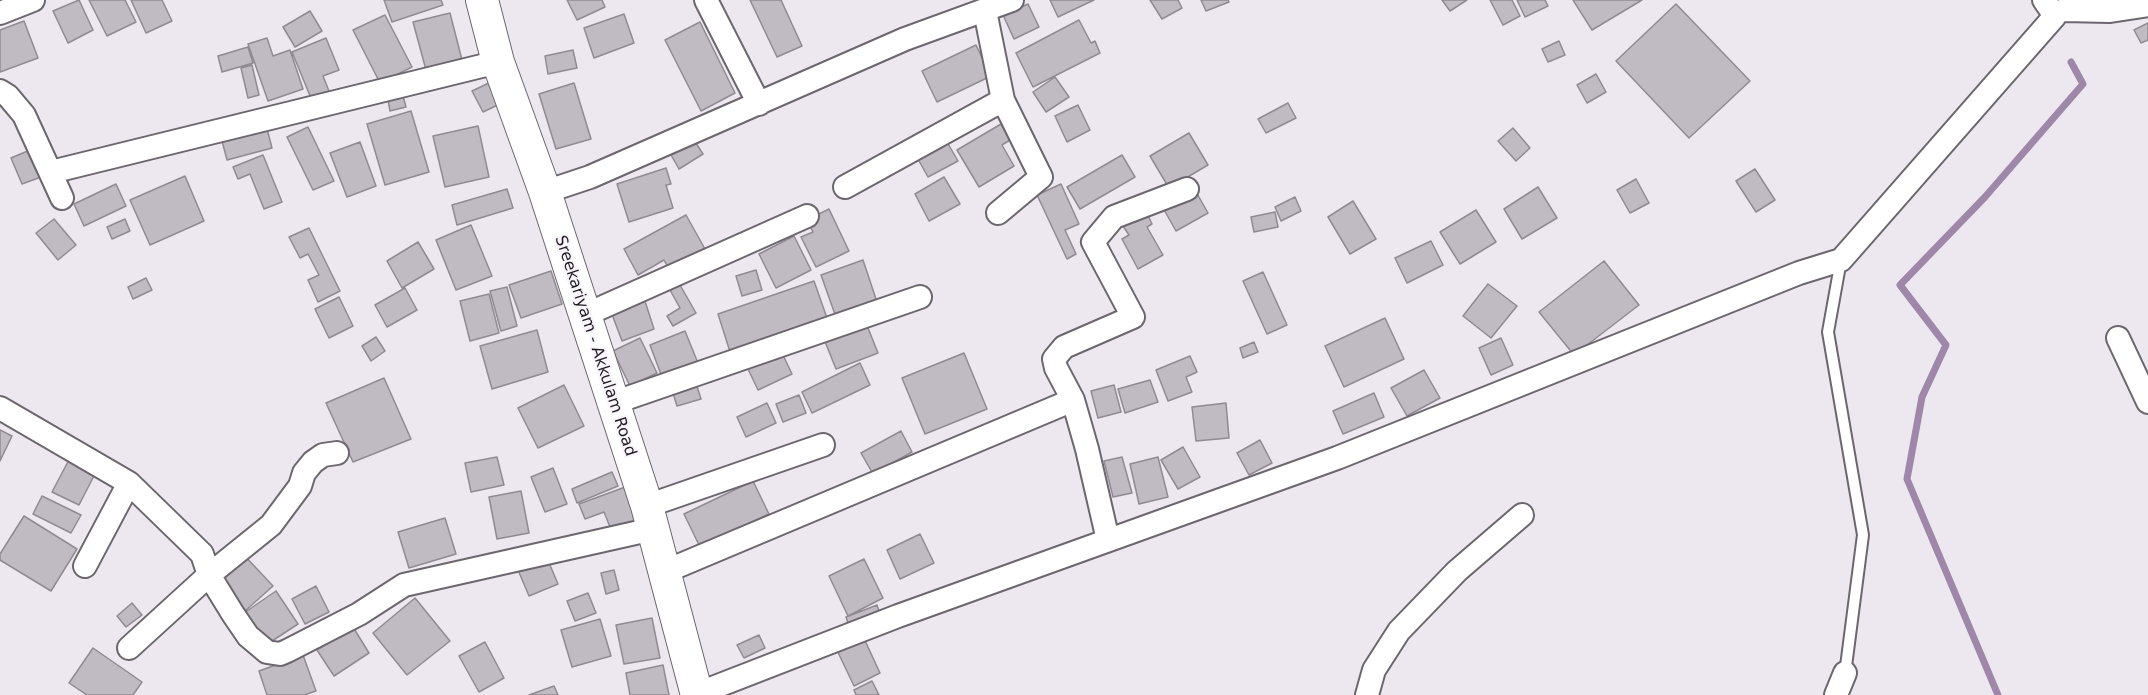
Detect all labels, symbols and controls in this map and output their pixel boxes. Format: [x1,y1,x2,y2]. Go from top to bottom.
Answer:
street label: Sreekariyam - Akkulam Road [550,233,640,459]

